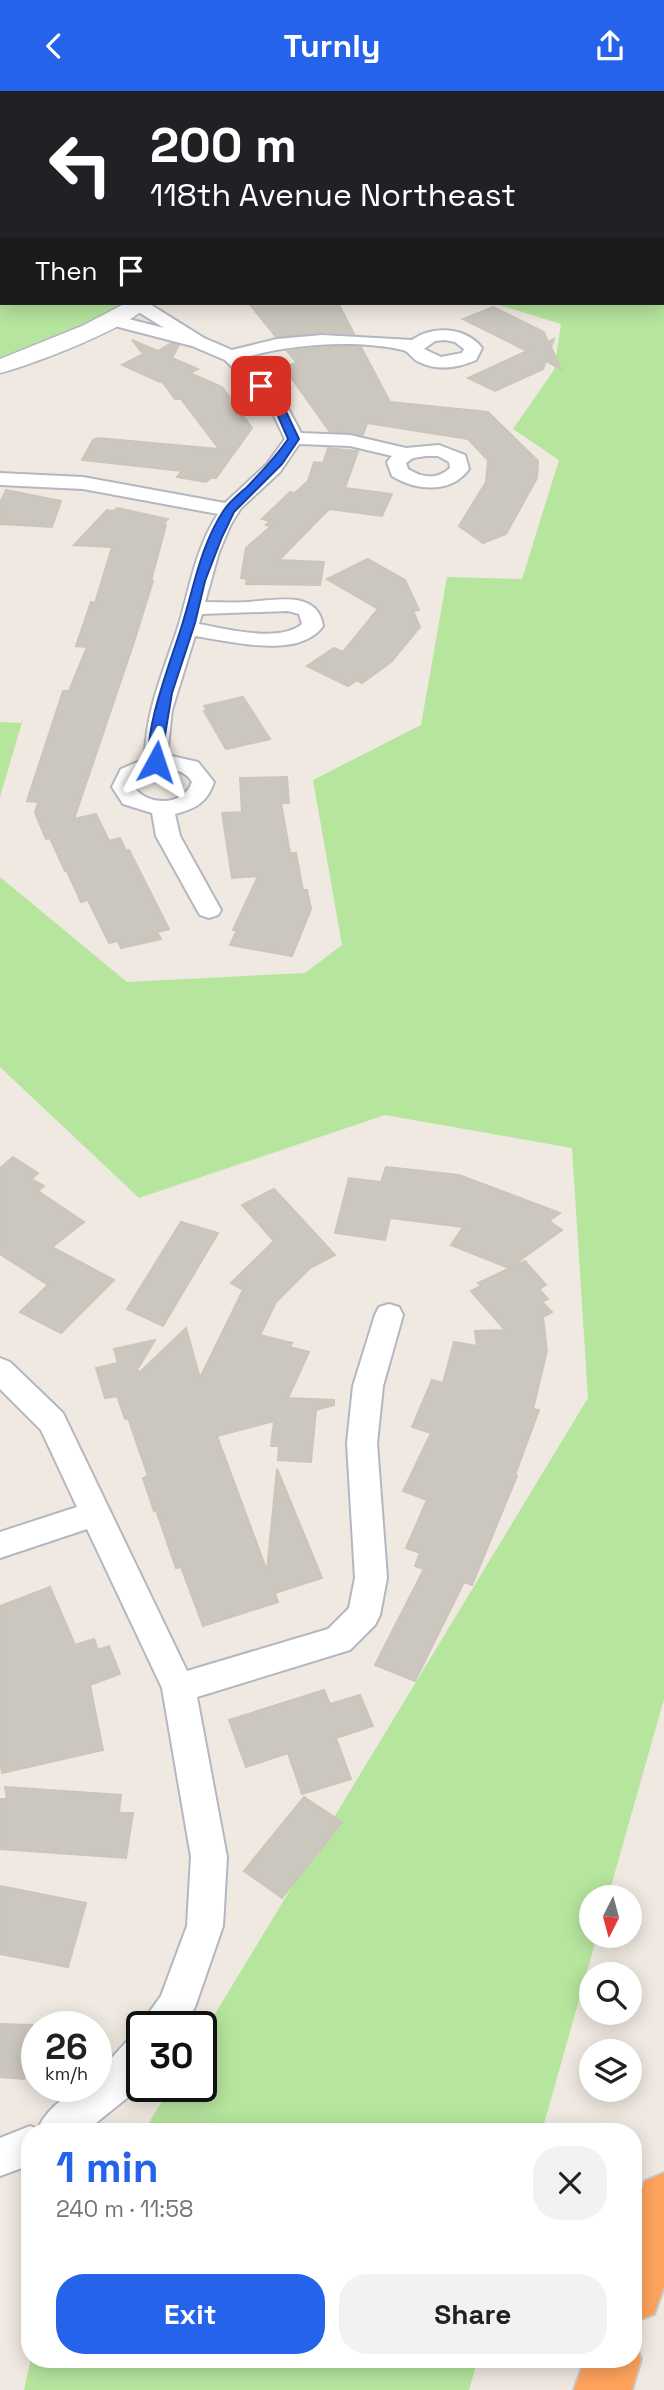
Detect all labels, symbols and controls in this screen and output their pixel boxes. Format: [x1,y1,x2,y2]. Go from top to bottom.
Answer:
text: Turnly [284,26,380,66]
icon: back [35,27,73,65]
icon: share [591,27,629,65]
text: 200 m [150,114,297,176]
icon: left [35,119,126,210]
text: 118th Avenue Northeast [150,175,516,215]
icon: arrive [112,252,150,290]
text: Then [35,254,98,288]
pin [231,356,291,416]
icon: arrive [242,367,280,405]
position arrow [119,725,193,799]
north arrow [579,1885,642,1948]
map controls [579,1885,642,2102]
button: search [579,1962,642,2025]
speed limit sign: 30 [126,2011,217,2102]
text: 26 [45,2025,88,2069]
button: layers [579,2039,642,2102]
text: km/h [45,2062,88,2085]
text: 1 min [56,2141,159,2194]
button: close [533,2146,607,2220]
text: 240 m · 11:58 [56,2194,193,2224]
button: Exit [56,2274,325,2354]
button: Share [339,2274,607,2354]

